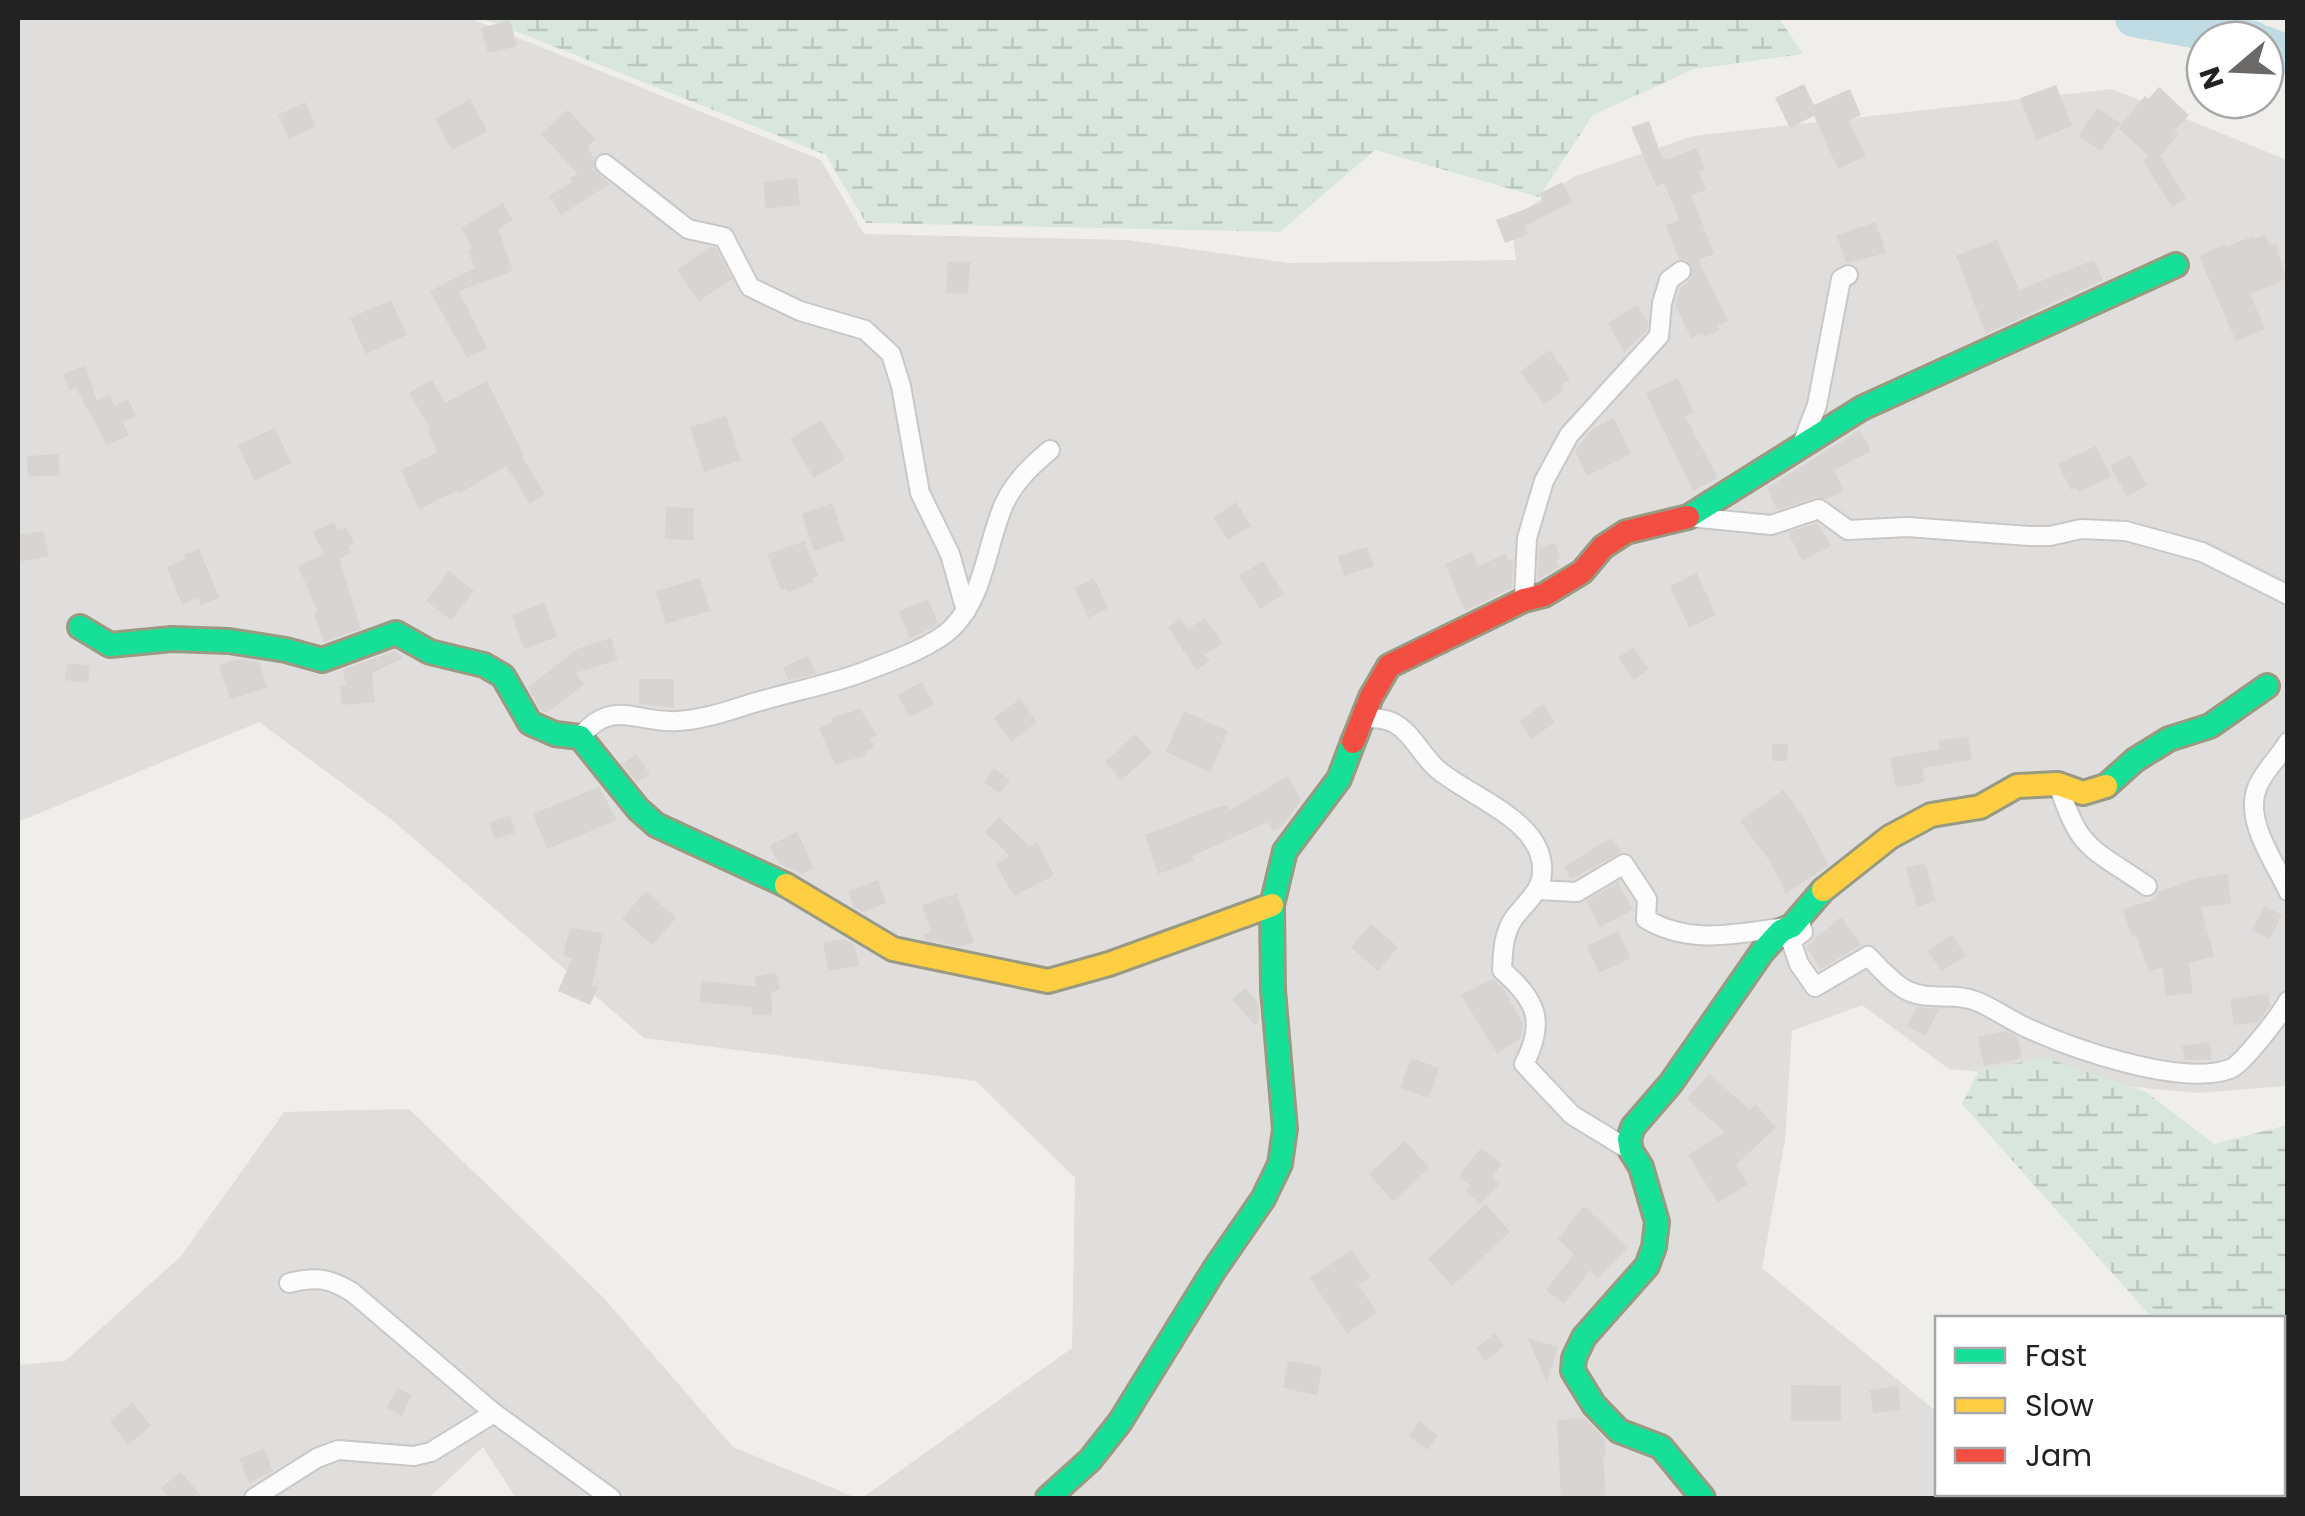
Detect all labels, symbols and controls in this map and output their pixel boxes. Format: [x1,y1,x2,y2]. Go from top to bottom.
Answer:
north arrow [2185,20,2285,120]
text: N [2190,62,2234,94]
legend [1935,1316,2285,1496]
text: Fast [2025,1334,2087,1377]
text: Slow [2025,1384,2094,1427]
text: Jam [2025,1434,2092,1477]

